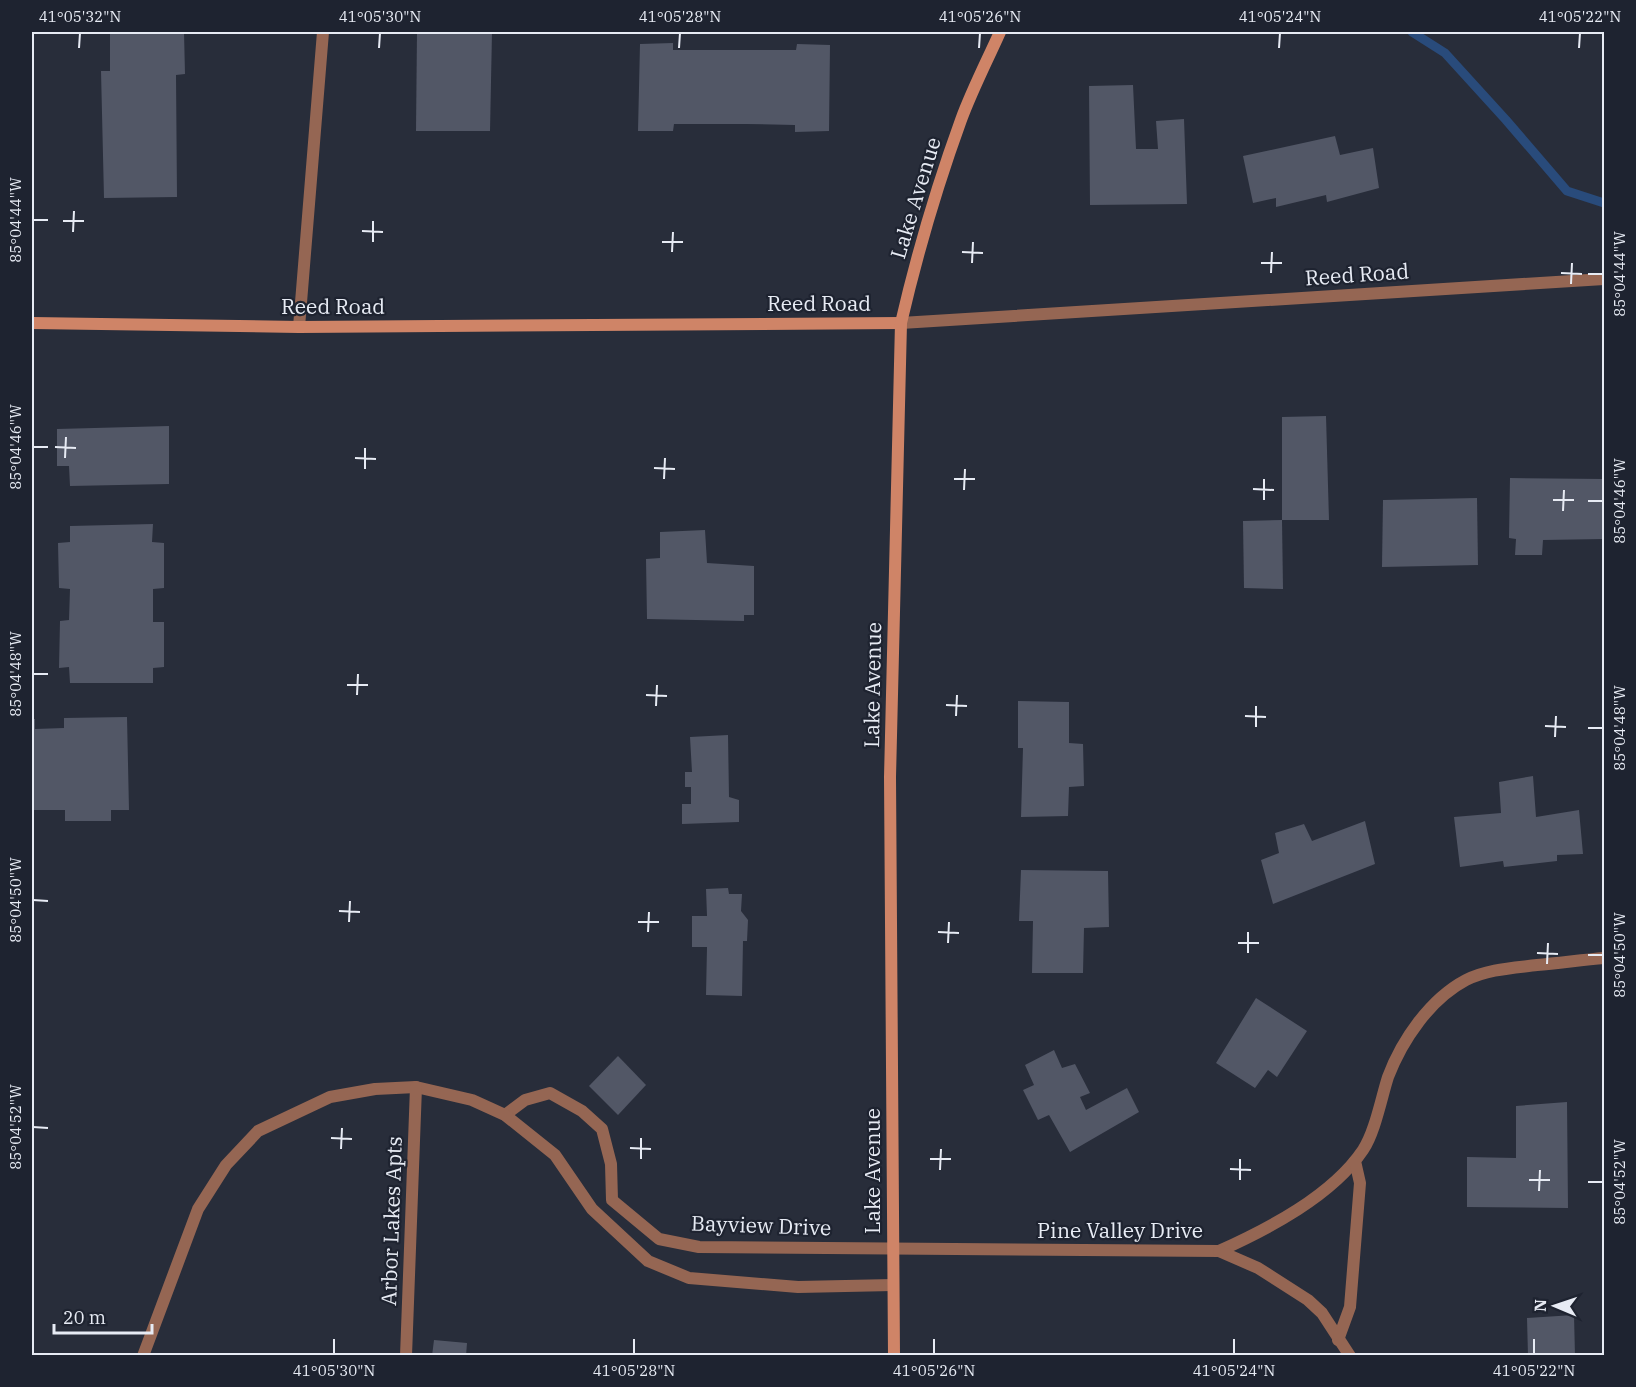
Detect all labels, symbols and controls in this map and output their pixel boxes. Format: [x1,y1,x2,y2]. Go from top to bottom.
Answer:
text: 41°05'32"N [39,7,121,26]
text: 41°05'30"N [339,7,421,26]
text: 41°05'28"N [639,7,721,26]
text: 41°05'26"N [939,7,1021,26]
text: 41°05'24"N [1239,7,1321,26]
text: 41°05'22"N [1539,7,1621,26]
street label: Lake Avenue [883,133,947,262]
text: 85°04'44"W [6,177,25,263]
text: 85°04'44"W [1610,231,1629,317]
street label: Reed Road [1304,256,1410,292]
street label: Reed Road [767,289,871,317]
street label: Reed Road [281,292,385,320]
text: 85°04'46"W [6,404,25,490]
text: 85°04'46"W [1610,458,1629,544]
street label: Lake Avenue [857,622,887,748]
text: 85°04'48"W [6,631,25,717]
text: 85°04'48"W [1610,685,1629,771]
text: 85°04'50"W [6,857,25,943]
text: 85°04'50"W [1610,912,1629,998]
text: 85°04'52"W [6,1084,25,1170]
street label: Lake Avenue [858,1108,886,1234]
street label: Arbor Lakes Apts [374,1136,408,1306]
text: 85°04'52"W [1610,1139,1629,1225]
street label: Bayview Drive [690,1209,832,1241]
street label: Pine Valley Drive [1037,1216,1203,1244]
north arrow [1525,1276,1585,1336]
scale bar [54,1297,152,1335]
text: N [1530,1299,1550,1312]
text: 20 m [63,1306,106,1329]
text: 41°05'30"N [293,1361,375,1380]
text: 41°05'28"N [593,1361,675,1380]
text: 41°05'26"N [893,1361,975,1380]
text: 41°05'24"N [1193,1361,1275,1380]
text: 41°05'22"N [1493,1361,1575,1380]

